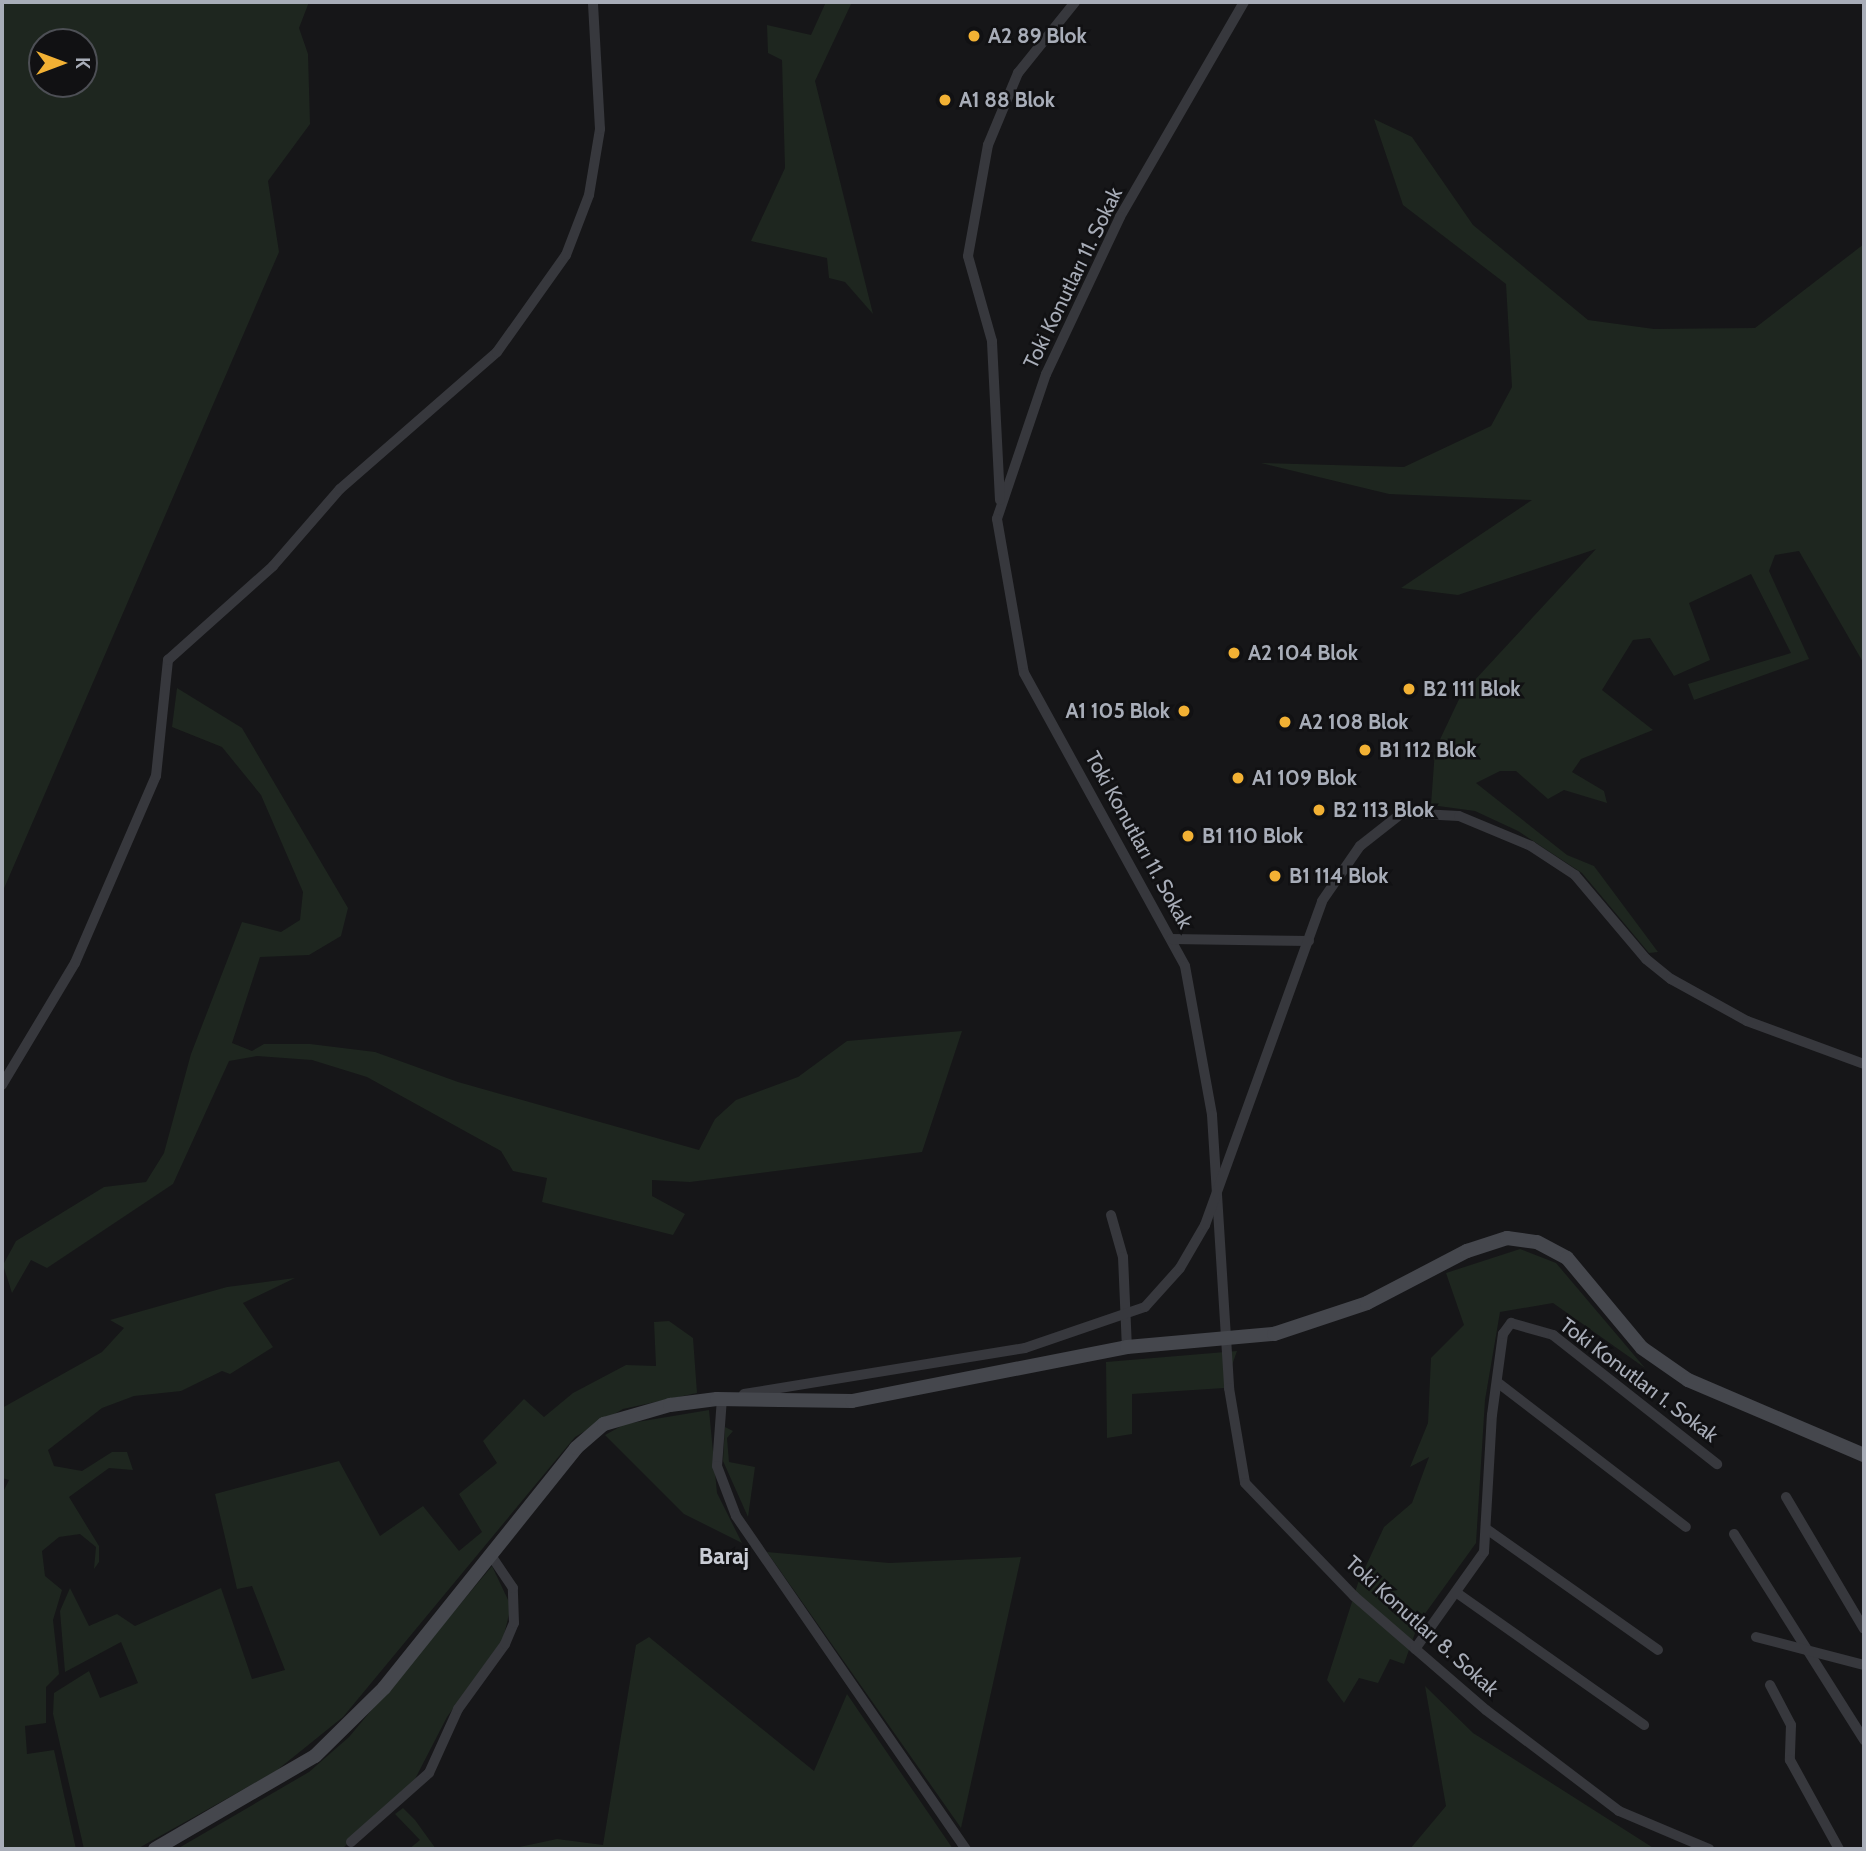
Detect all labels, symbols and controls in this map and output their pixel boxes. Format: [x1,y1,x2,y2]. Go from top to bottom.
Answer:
place label: A2 89 Blok [988,23,1087,49]
north arrow [28,28,98,98]
marker: A2 89 Blok [966,28,982,44]
text: K [71,57,94,69]
place label: A1 88 Blok [959,87,1055,113]
marker: A1 88 Blok [937,92,953,108]
street label: Toki Konutları 11. Sokak [1018,183,1128,373]
place label: A2 104 Blok [1248,640,1358,666]
marker: A2 104 Blok [1226,645,1242,661]
place label: B2 111 Blok [1423,676,1521,702]
marker: B2 111 Blok [1401,681,1417,697]
place label: A1 105 Blok [1066,698,1170,724]
marker: A1 105 Blok [1176,703,1192,719]
place label: A2 108 Blok [1299,709,1409,735]
marker: A2 108 Blok [1277,714,1293,730]
place label: B1 112 Blok [1379,737,1477,763]
marker: B1 112 Blok [1357,742,1373,758]
street label: Toki Konutları 11. Sokak [1080,747,1198,933]
place label: A1 109 Blok [1252,765,1357,791]
marker: A1 109 Blok [1230,770,1246,786]
place label: B2 113 Blok [1333,797,1434,823]
marker: B2 113 Blok [1311,802,1327,818]
place label: B1 110 Blok [1202,823,1303,849]
marker: B1 110 Blok [1180,828,1196,844]
place label: B1 114 Blok [1289,863,1388,889]
marker: B1 114 Blok [1267,868,1283,884]
street label: Toki Konutları 1. Sokak [1555,1312,1723,1448]
district label: Baraj [699,1542,749,1570]
street label: Toki Konutları 8. Sokak [1340,1551,1504,1701]

